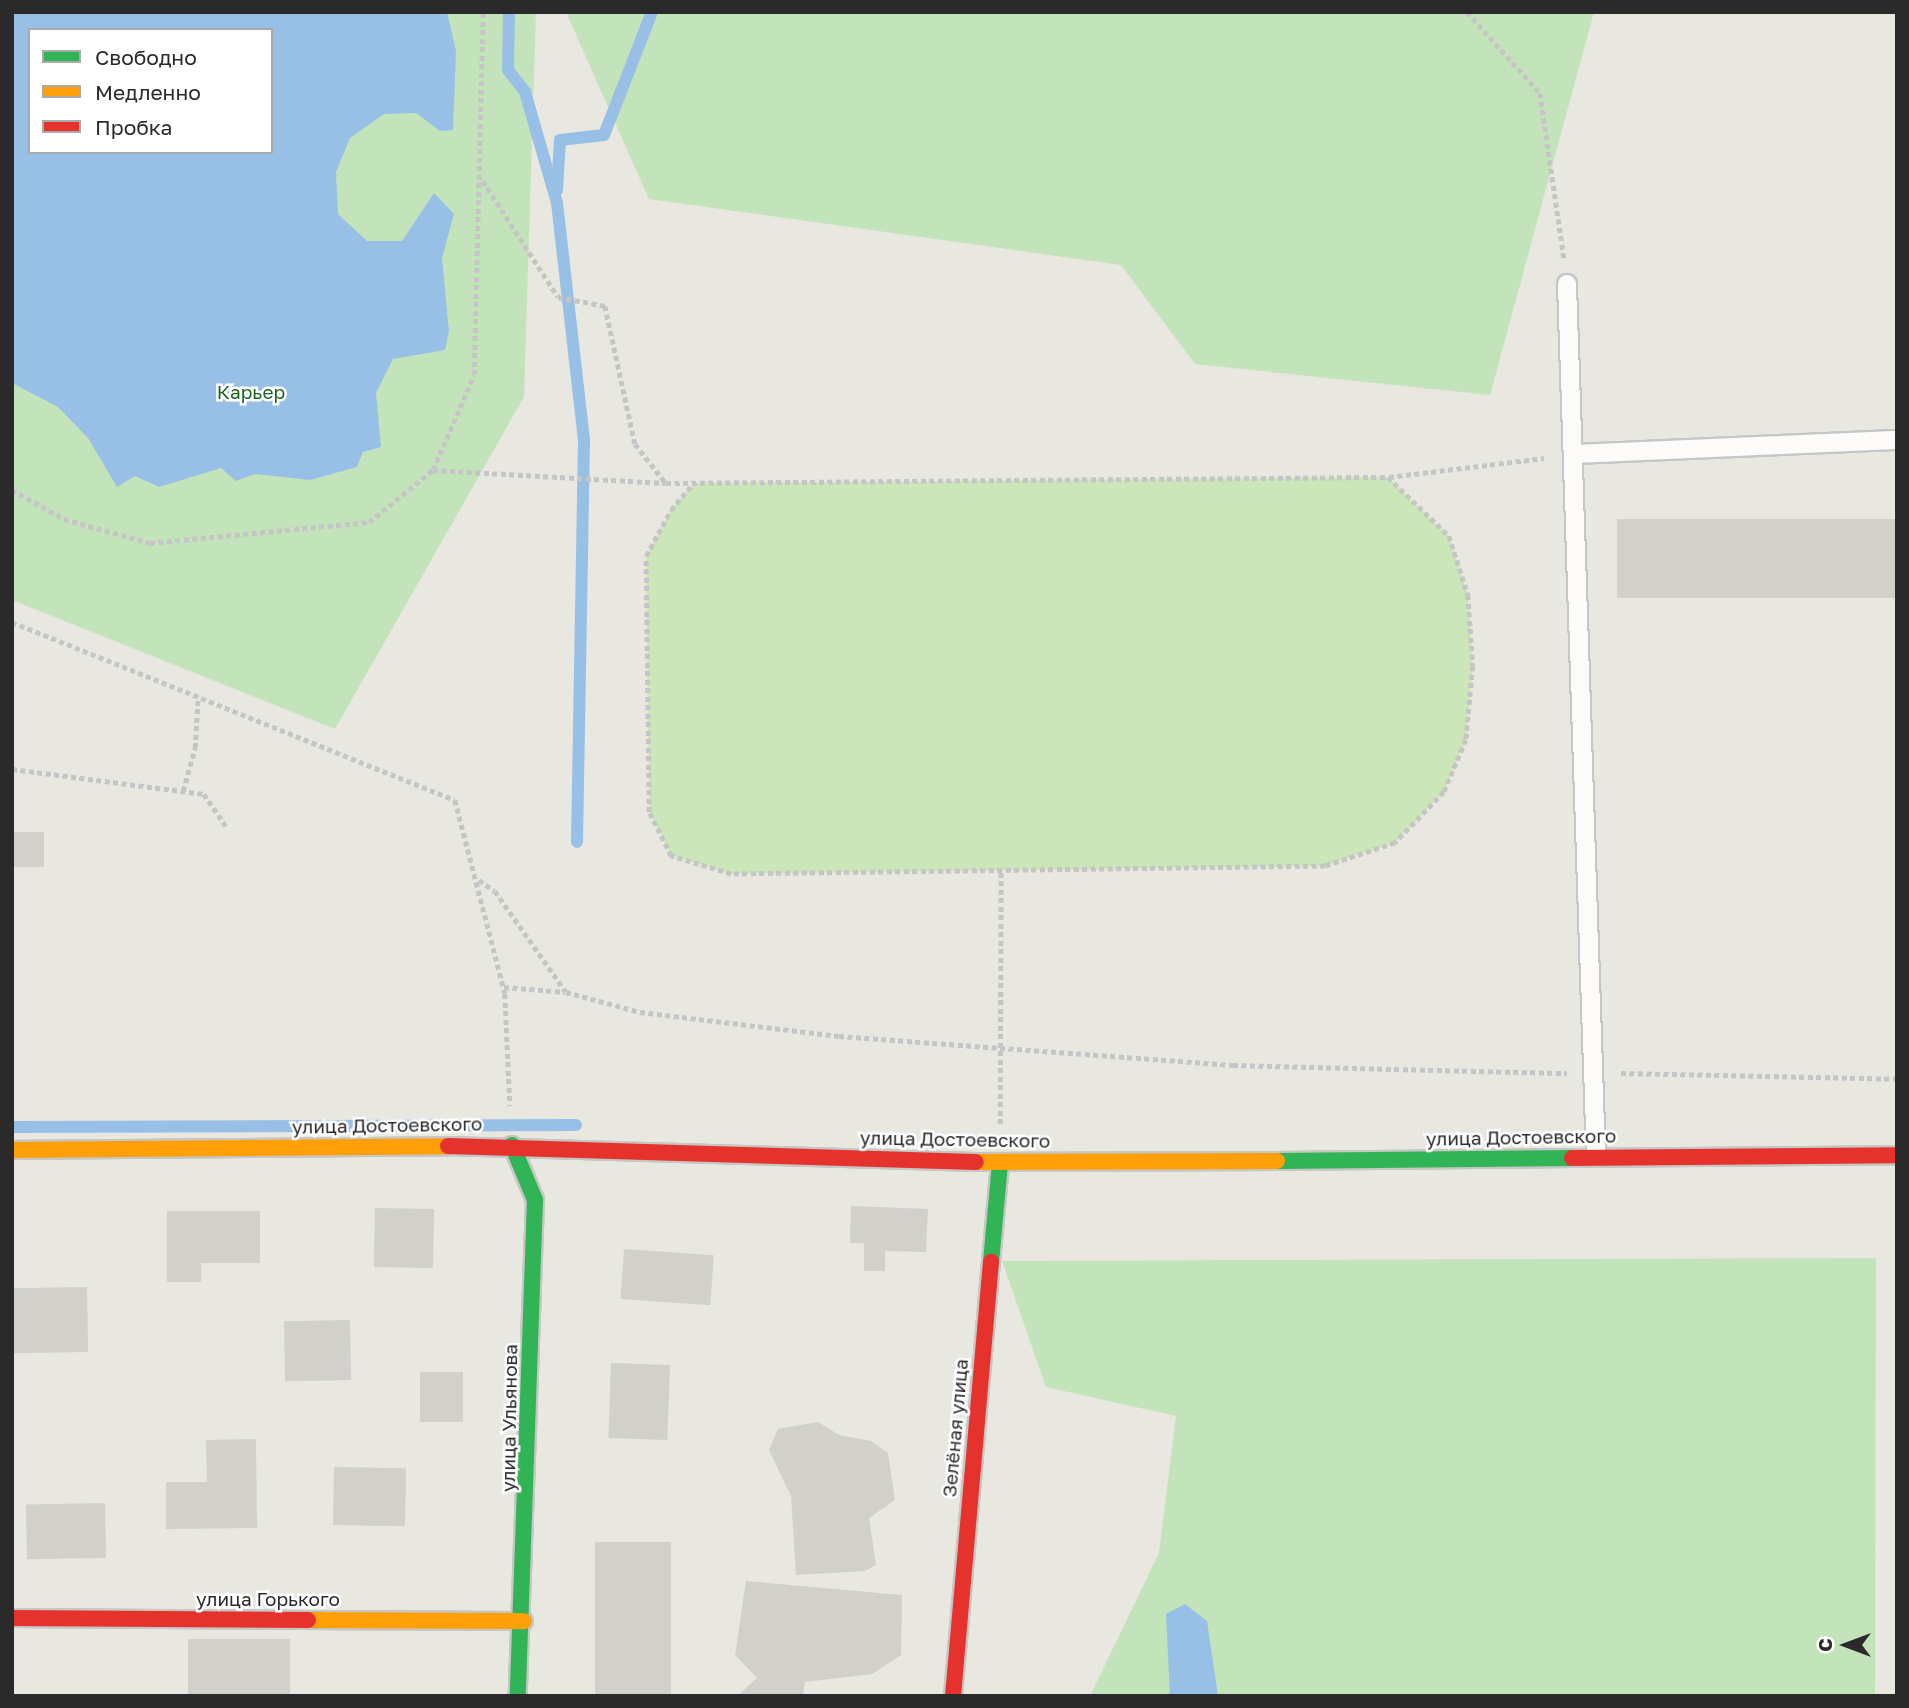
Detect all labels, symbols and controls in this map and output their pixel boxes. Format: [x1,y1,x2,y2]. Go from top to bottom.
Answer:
legend [28,28,273,154]
text: Свободно [95,44,197,70]
text: Медленно [95,79,201,105]
text: Пробка [95,114,173,140]
park label: Карьер [217,381,285,403]
street label: улица Достоевского [292,1112,482,1138]
street label: улица Достоевского [1426,1124,1616,1150]
street label: улица Достоевского [860,1126,1050,1152]
street label: улица Ульянова [496,1344,522,1492]
street label: Зелёная улица [938,1358,972,1498]
street label: улица Горького [196,1588,340,1610]
north arrow [1811,1610,1881,1680]
text: С [1813,1638,1836,1652]

